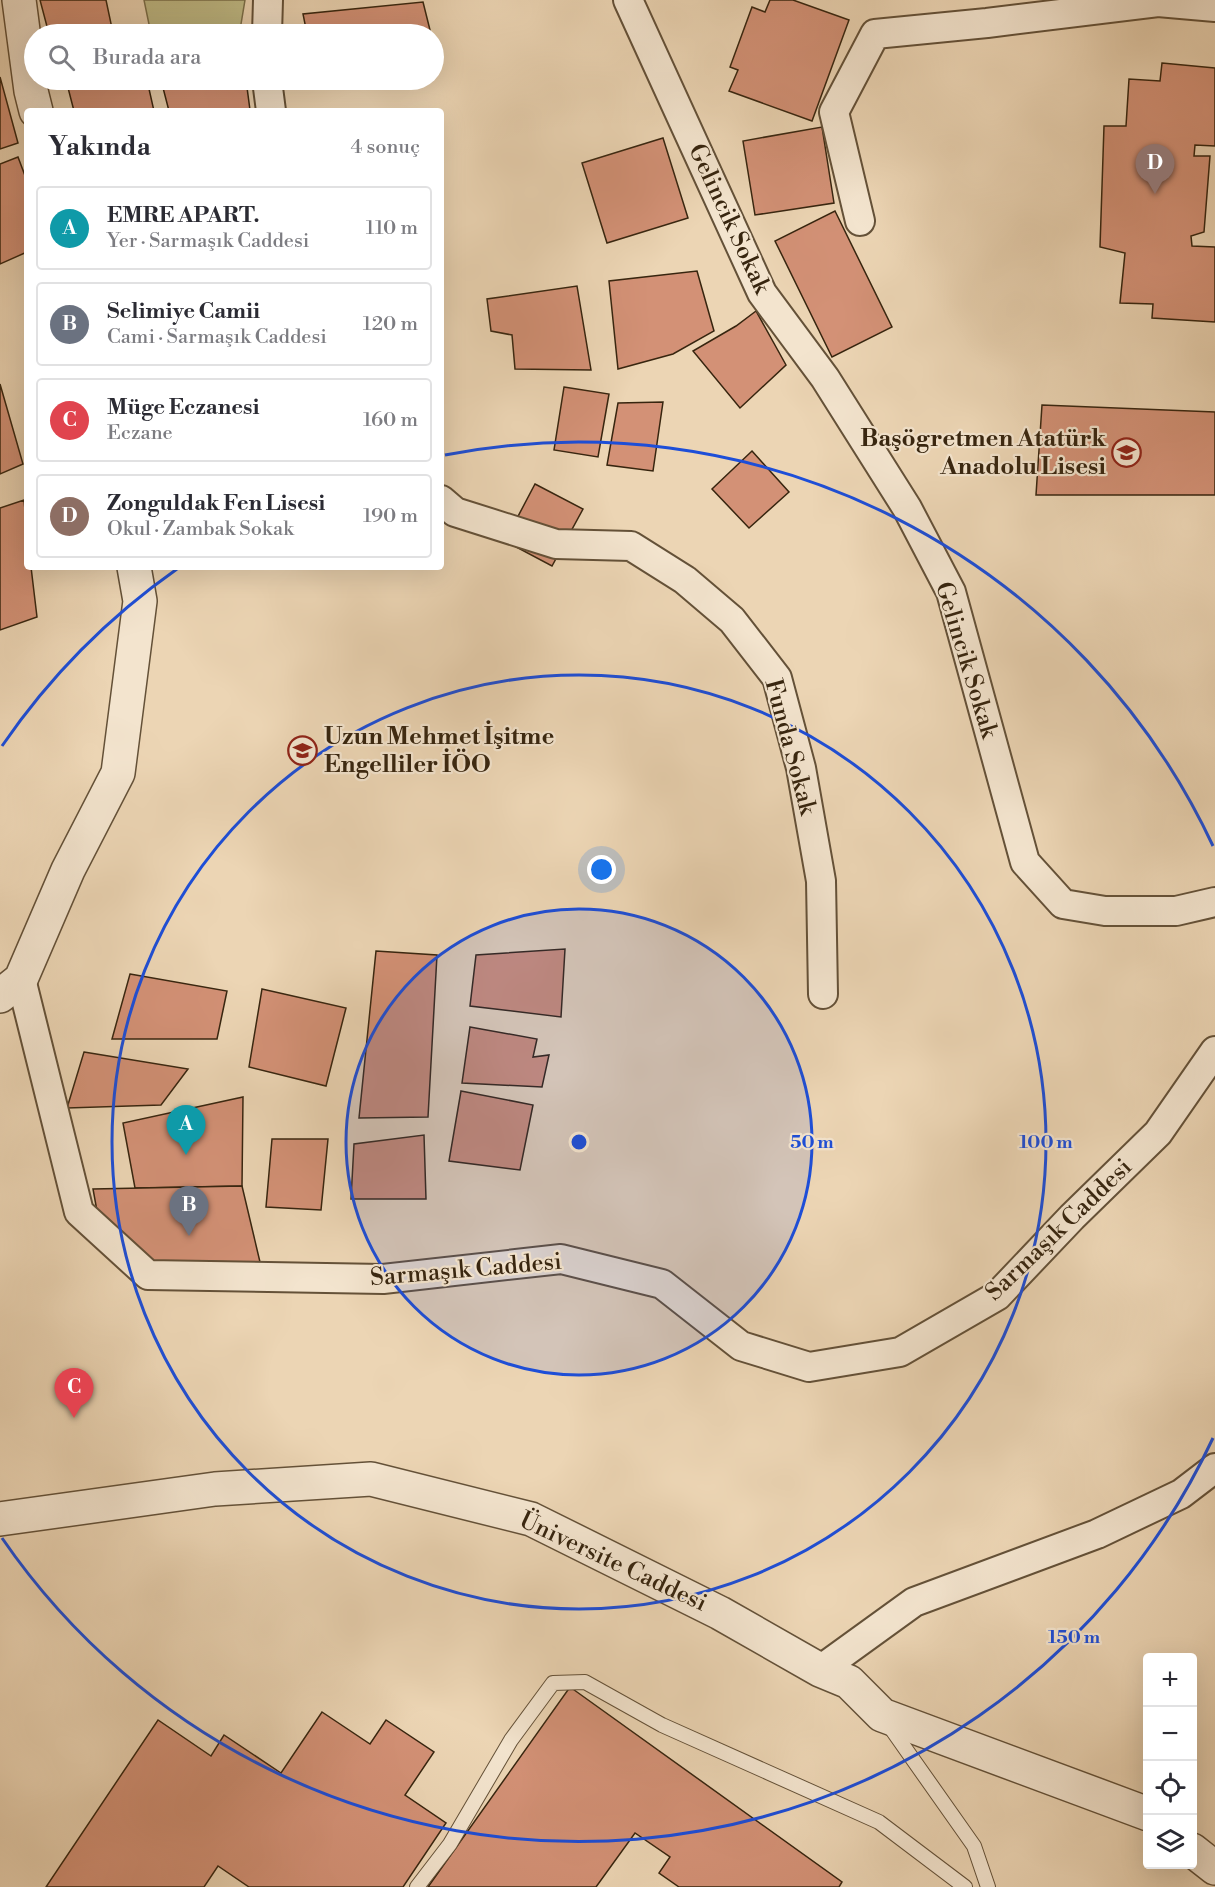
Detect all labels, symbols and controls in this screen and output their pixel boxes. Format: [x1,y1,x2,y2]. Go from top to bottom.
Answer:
search box [24,24,444,90]
icon: search [45,41,78,74]
text: Burada ara [93,44,201,71]
text: Yakında [48,131,151,163]
text: 4 sonuç [351,135,420,160]
street label: Gelincik Sokak [681,139,777,300]
pin: D [1136,144,1174,194]
text: EMRE APART. [107,202,259,229]
text: A [62,216,77,241]
text: 110 m [366,216,418,241]
text: Yer · Sarmaşık Caddesi [107,229,309,254]
text: Selimiye Camii [107,298,260,325]
text: B [62,312,77,337]
text: 120 m [363,312,418,337]
text: Cami · Sarmaşık Caddesi [107,325,327,350]
text: Müge Eczanesi [107,394,260,421]
text: C [62,408,77,433]
text: 160 m [363,408,418,433]
text: Eczane [107,421,173,446]
place label: Başögretmen Atatürk Anadolu Lisesi [860,424,1107,482]
school or university icon: Başögretmen Atatürk Anadolu Lisesi [1111,437,1143,469]
text: Zonguldak Fen Lisesi [107,490,325,517]
text: D [62,504,77,529]
text: 190 m [363,504,418,529]
text: Okul · Zambak Sokak [107,517,294,542]
street label: Gelincik Sokak [928,578,1004,743]
street label: Funda Sokak [757,676,823,820]
place label: Uzun Mehmet İşitme Engelliler İÖO [324,720,554,780]
school or university icon: Uzun Mehmet İşitme Engelliler İÖO [287,735,319,767]
your location [587,855,616,884]
pin: A [166,1106,206,1155]
text: 50 m [790,1131,834,1154]
text: 100 m [1019,1131,1073,1154]
centre of rings [569,1132,589,1152]
street label: Sarmaşık Caddesi [979,1152,1139,1308]
pin: B [170,1186,208,1236]
street label: Sarmaşık Caddesi [369,1247,563,1293]
pin: C [54,1368,94,1418]
street label: Üniversite Caddesi [514,1504,712,1619]
text: 150 m [1048,1626,1101,1649]
map controls [1143,1653,1197,1869]
button: + [1143,1653,1197,1707]
button: − [1143,1707,1197,1761]
button: locate [1143,1761,1197,1815]
button: layers [1143,1815,1197,1869]

